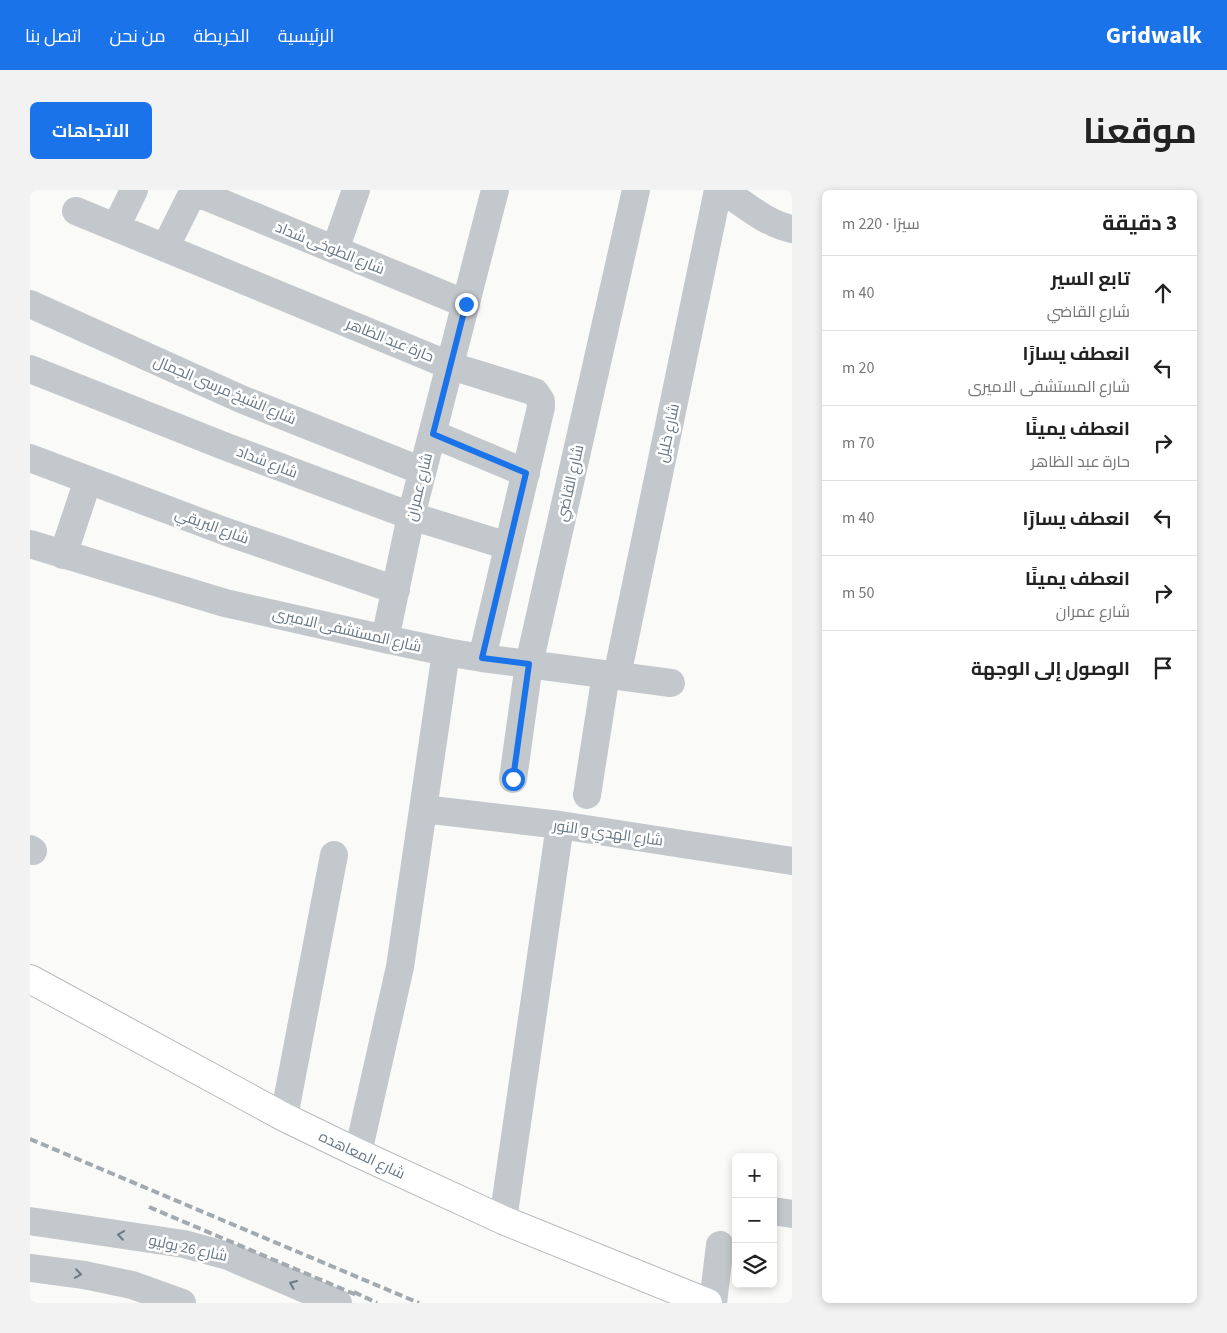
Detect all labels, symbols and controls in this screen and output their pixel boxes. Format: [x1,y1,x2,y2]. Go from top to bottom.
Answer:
text: Gridwalk [1106,18,1202,53]
text: اتصل بنا [25,24,82,49]
text: من نحن [110,24,166,49]
text: الخريطة [194,24,250,49]
text: الرئيسية [278,24,334,49]
button: الاتجاهات [30,102,152,159]
text: موقعنا [1083,107,1197,157]
text: 3 دقيقة [1102,208,1177,238]
text: سيرًا · 220 m [842,213,920,235]
street label: شارع الطوخى شداد [272,217,388,280]
text: تابع السير [1051,266,1130,293]
icon: ahead [1149,279,1177,307]
text: 40 m [842,282,874,304]
route end [455,293,478,316]
text: شارع القاضي [1047,301,1130,323]
street label: حارة عبد الظاهر [342,313,437,368]
text: انعطف يسارًا [1023,341,1130,368]
street label: شارع الشيخ مرسى الجمال [150,351,299,430]
icon: left [1149,354,1177,382]
text: 20 m [842,357,874,379]
text: شارع المستشفى الاميرى [968,376,1130,398]
street label: شارع خليل [652,402,685,465]
text: انعطف يمينًا [1025,416,1130,443]
icon: right [1149,429,1177,457]
text: 70 m [842,432,874,454]
street label: شارع شداد [233,441,300,484]
street label: شارع القاضي [551,443,590,524]
street label: شارع عمران [401,451,438,523]
text: حارة عبد الظاهر [1031,451,1130,473]
street label: شارع البريقي [172,503,252,550]
icon: left [1149,504,1177,532]
text: انعطف يسارًا [1023,506,1130,533]
text: 40 m [842,507,874,529]
text: انعطف يمينًا [1025,566,1130,593]
icon: right [1149,579,1177,607]
text: 50 m [842,582,874,604]
text: شارع عمران [1056,601,1130,623]
street label: شارع المستشفى الاميرى [270,603,423,658]
icon: arrive [1149,654,1177,682]
text: الوصول إلى الوجهة [971,656,1130,683]
route start [502,768,525,791]
street label: شارع الهدي و النور [550,815,664,853]
street label: شارع المعاهده [315,1126,408,1185]
map controls [732,1153,777,1288]
button: + [732,1153,777,1198]
button: − [732,1198,777,1243]
one-way arrow [117,1230,125,1241]
street label: شارع 26 يوليو [147,1230,229,1267]
button: layers [732,1243,777,1288]
one-way arrow [74,1269,83,1279]
one-way arrow [289,1279,298,1290]

